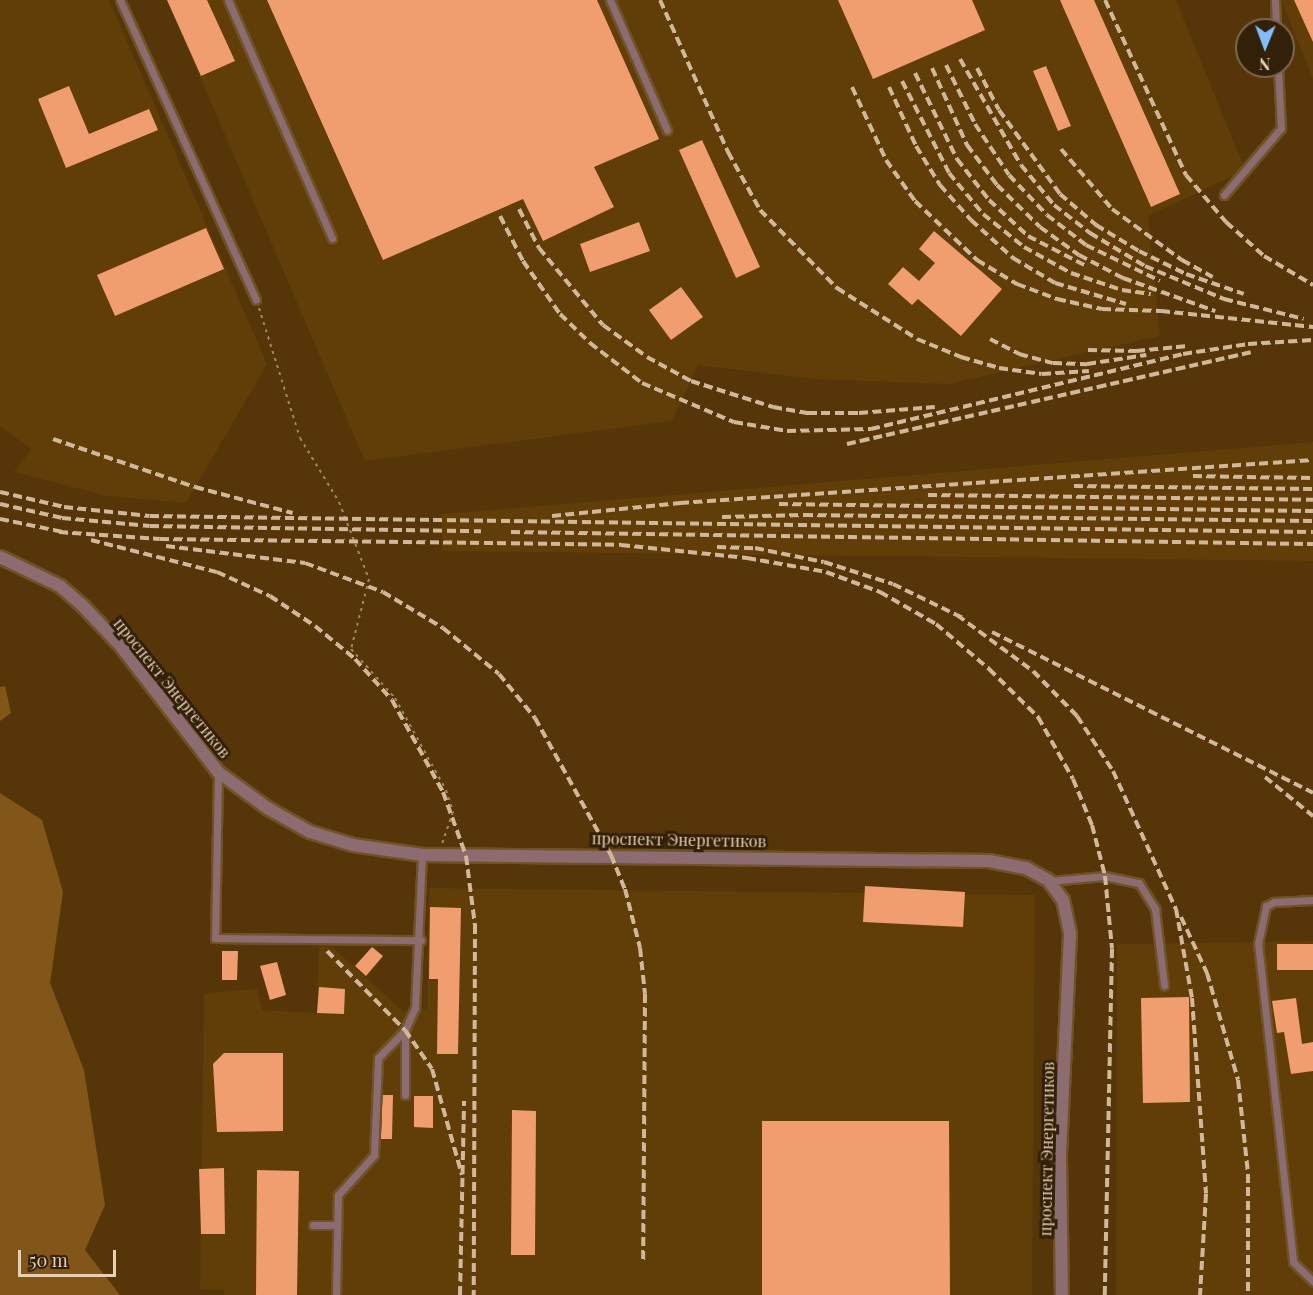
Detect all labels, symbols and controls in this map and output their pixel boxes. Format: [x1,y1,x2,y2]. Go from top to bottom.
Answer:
north arrow [1235,18,1295,78]
text: N [1259,54,1271,75]
street label: проспект Энергетиков [110,614,234,762]
street label: проспект Энергетиков [592,829,766,851]
street label: проспект Энергетиков [1036,1062,1058,1236]
scale bar [21,1238,118,1276]
text: 50 m [29,1248,68,1272]

